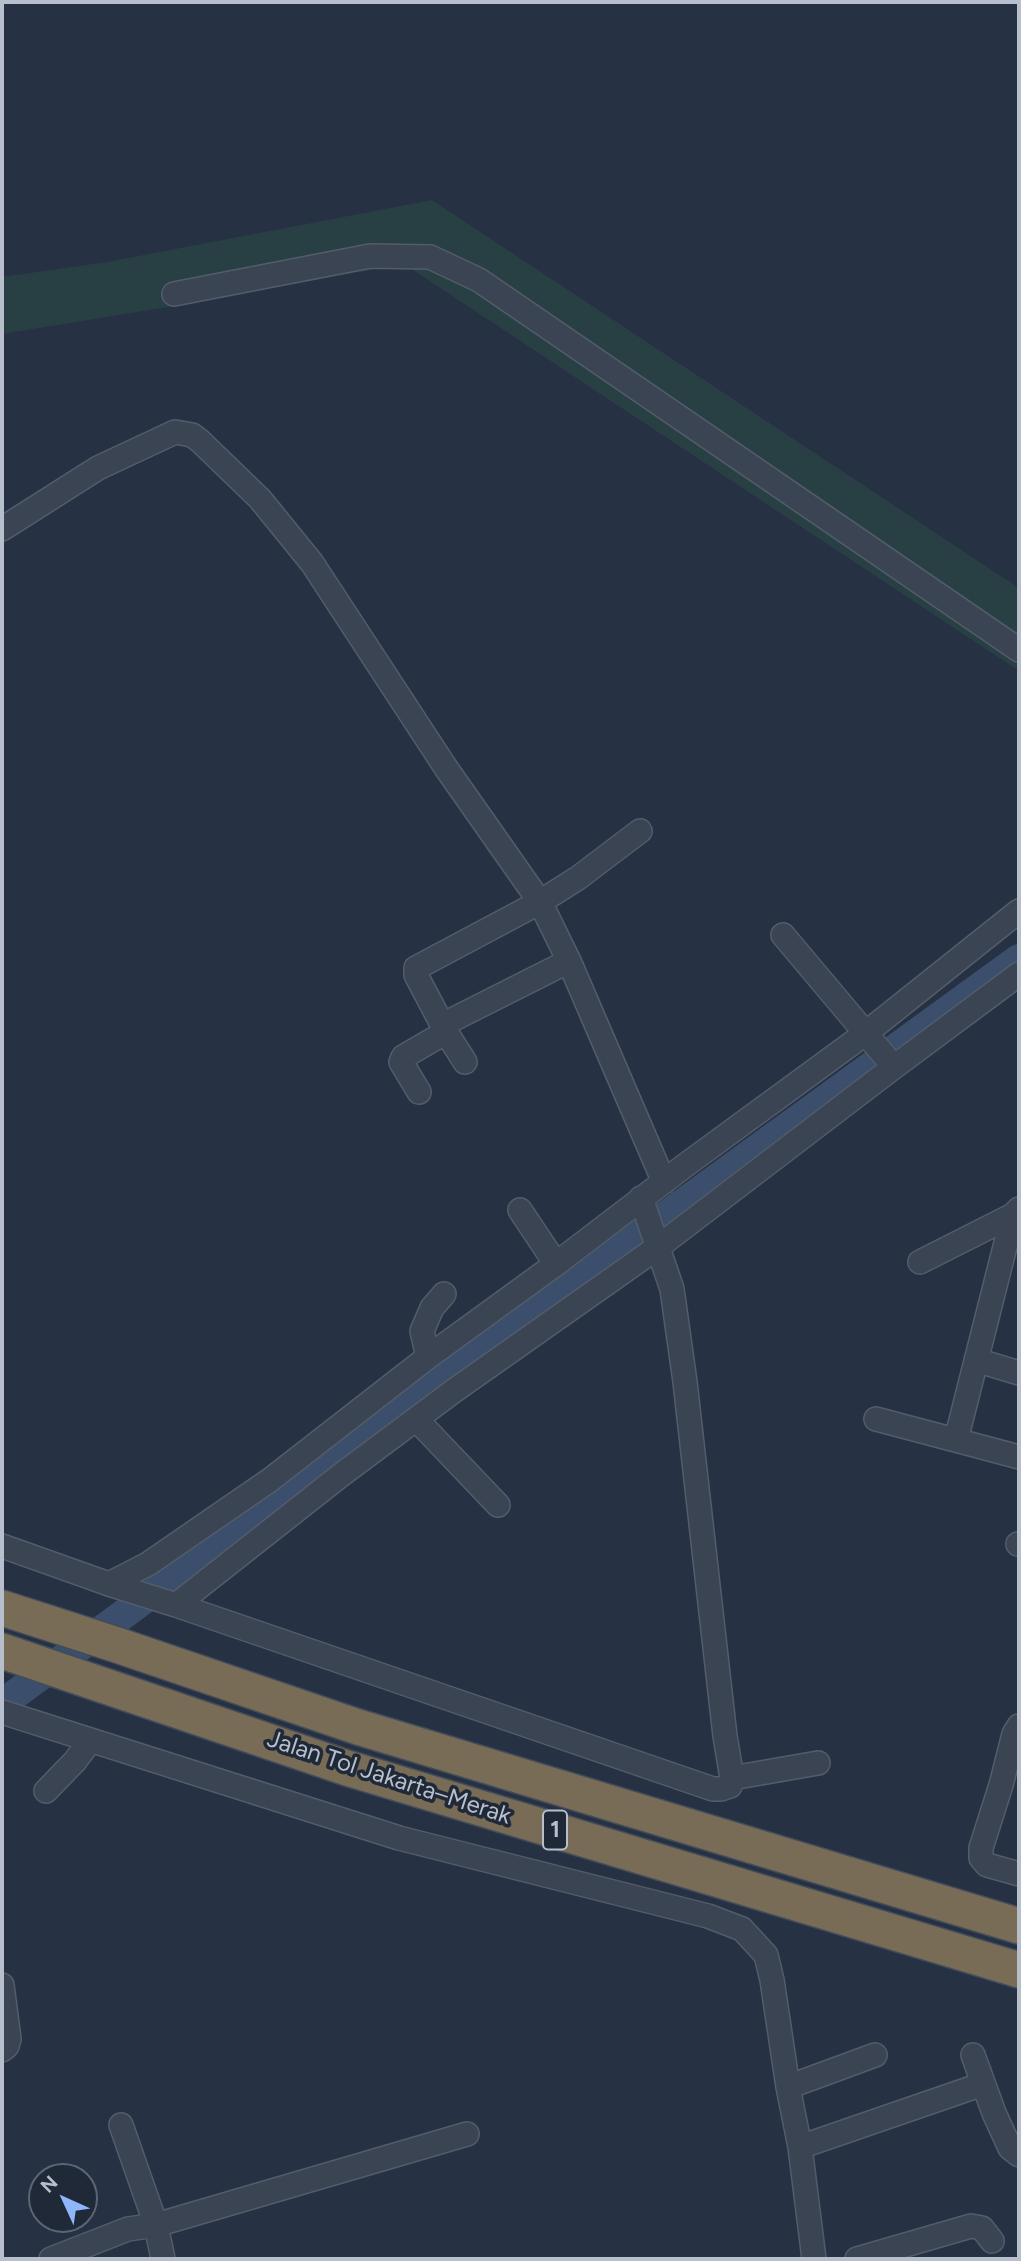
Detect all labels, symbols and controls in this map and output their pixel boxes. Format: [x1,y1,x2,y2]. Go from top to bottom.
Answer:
street label: Jalan Tol Jakarta–Merak [264,1725,514,1831]
road number: 1 [543,1811,567,1850]
north arrow [28,2163,98,2233]
text: N [36,2171,63,2198]

